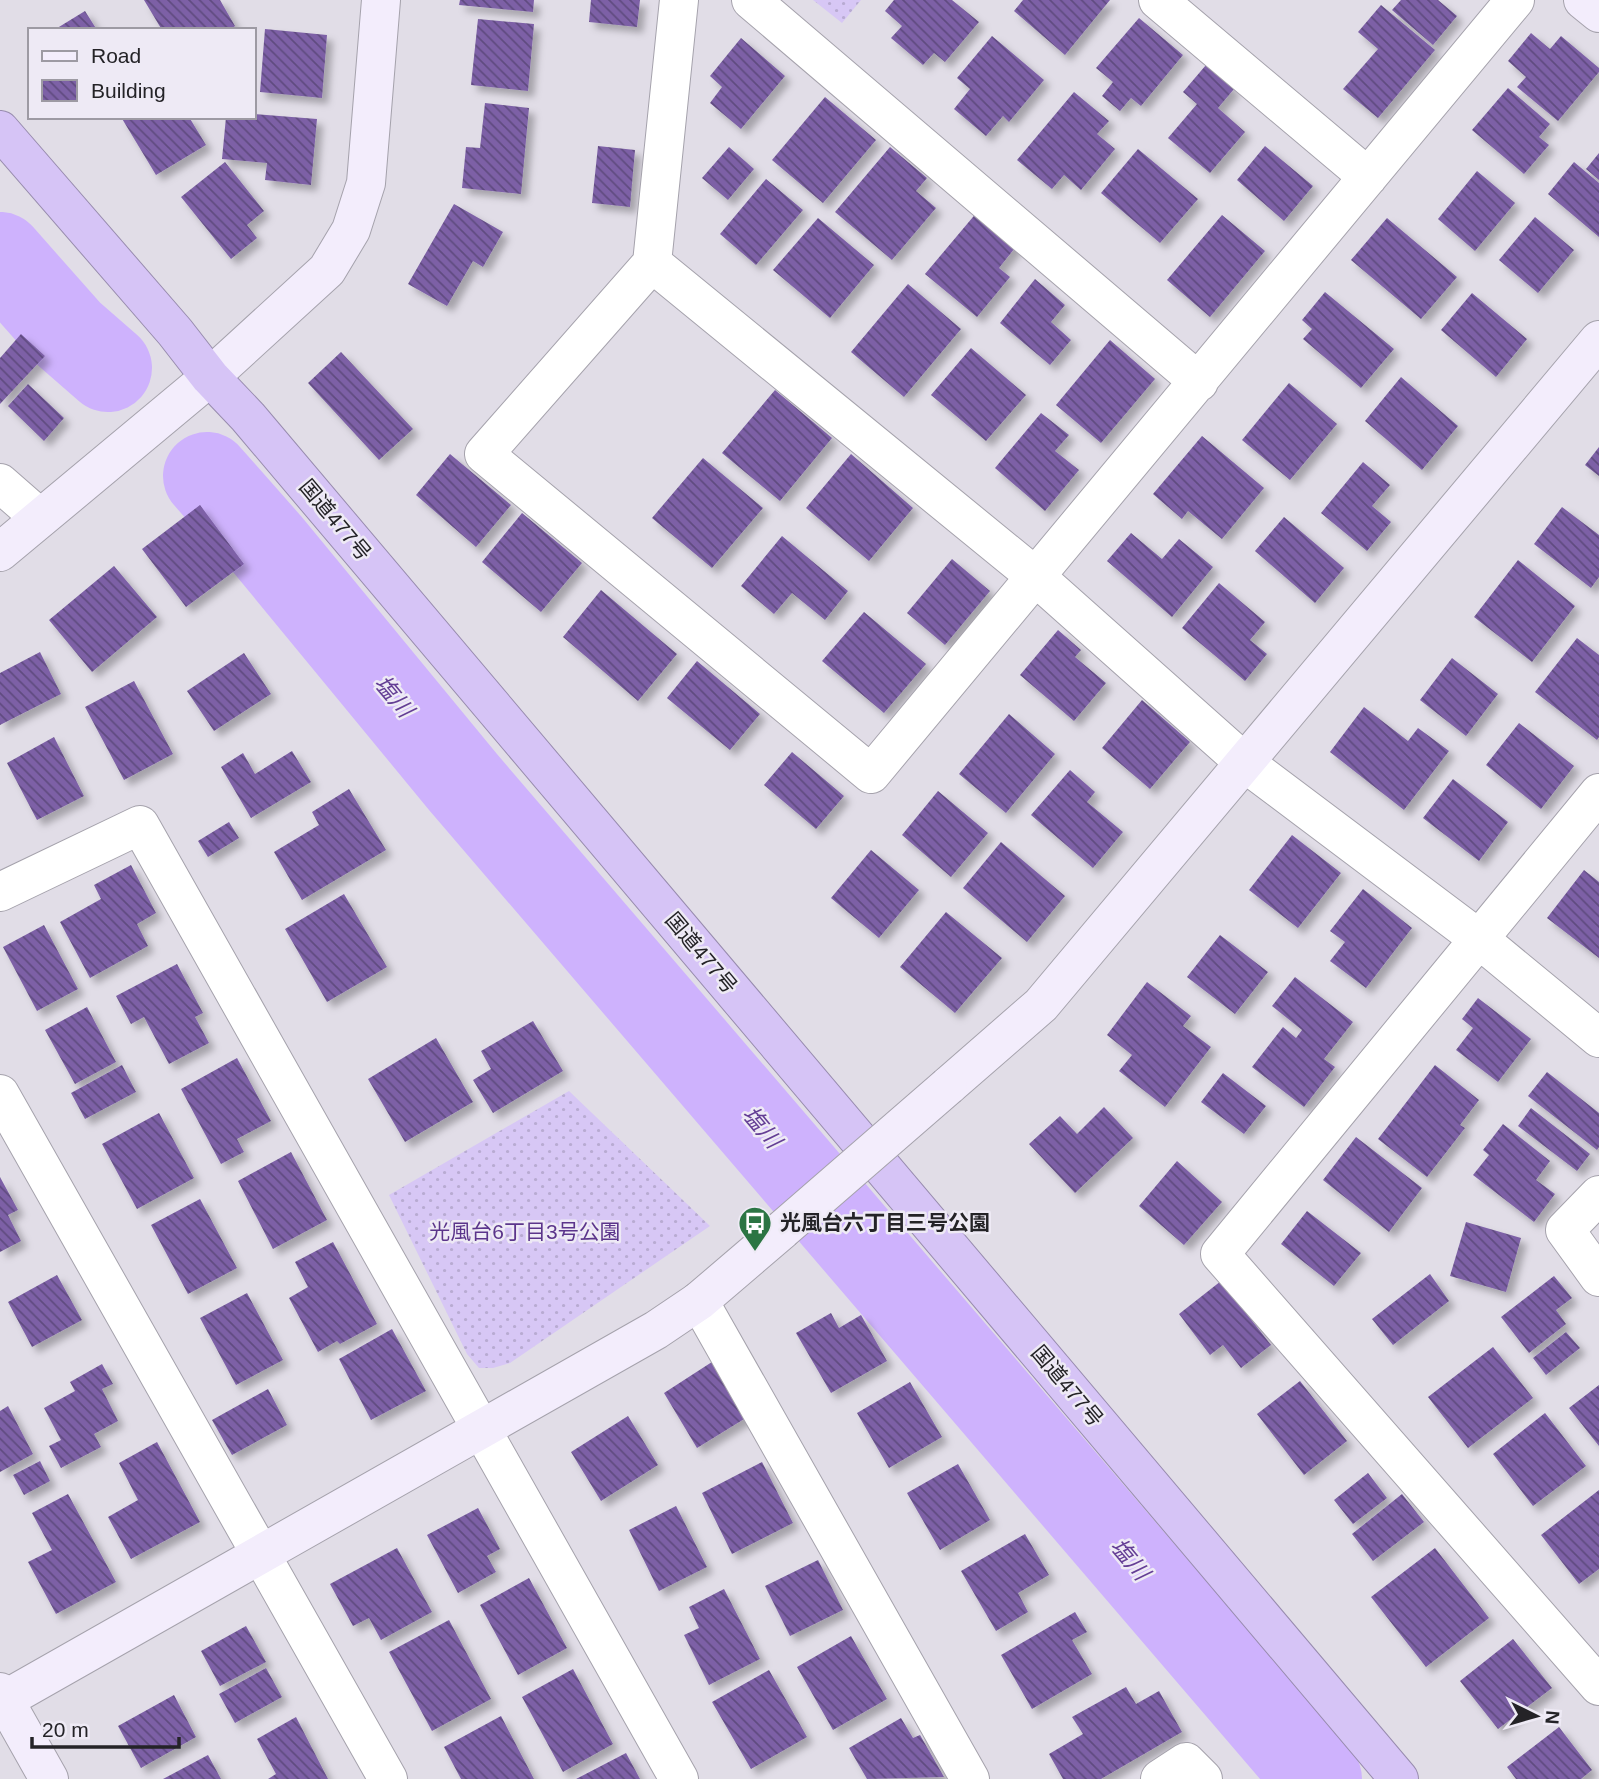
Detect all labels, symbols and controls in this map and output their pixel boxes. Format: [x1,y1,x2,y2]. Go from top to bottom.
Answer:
legend [28,28,256,119]
text: Road [91,44,141,67]
text: Building [91,79,166,102]
street label: 国道477号 [295,475,376,565]
water label: 塩川 [369,670,421,724]
street label: 国道477号 [661,908,742,998]
water label: 塩川 [737,1101,789,1155]
bus stop icon: 光風台六丁目三号公園 [736,1204,774,1253]
place label: 光風台六丁目三号公園 [780,1211,990,1234]
park label: 光風台6丁目3号公園 [429,1220,621,1243]
street label: 国道477号 [1027,1341,1108,1431]
water label: 塩川 [1105,1533,1157,1587]
north arrow [1501,1681,1571,1751]
scale bar [32,1706,178,1750]
text: N [1541,1710,1563,1725]
text: 20 m [42,1718,89,1741]

